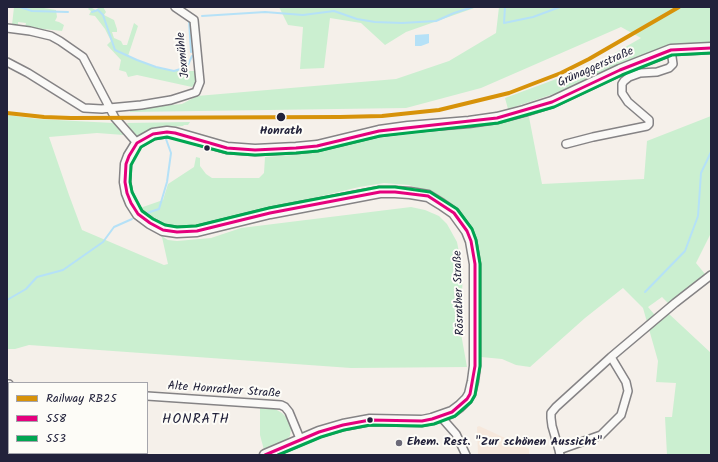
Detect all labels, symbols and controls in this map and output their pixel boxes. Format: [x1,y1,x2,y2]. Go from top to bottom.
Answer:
street label: Jexmühle [174,31,194,79]
street label: Grünaggerstraße [556,45,636,91]
marker: Honrath [275,111,287,123]
place label: Honrath [260,125,302,139]
unlabelled marker [202,143,212,153]
street label: Rösrather Straße [451,250,469,336]
street label: Alte Honrather Straße [167,380,281,402]
legend [8,382,148,454]
text: Railway RB25 [46,389,117,408]
text: 558 [46,409,66,428]
district label: HONRATH [162,413,230,429]
unlabelled marker [365,415,375,425]
text: 553 [46,429,66,448]
place label: Ehem. Rest. "Zur schönen Aussicht" [407,436,602,450]
marker: Ehem. Rest. "Zur schönen Aussicht" [394,438,404,448]

